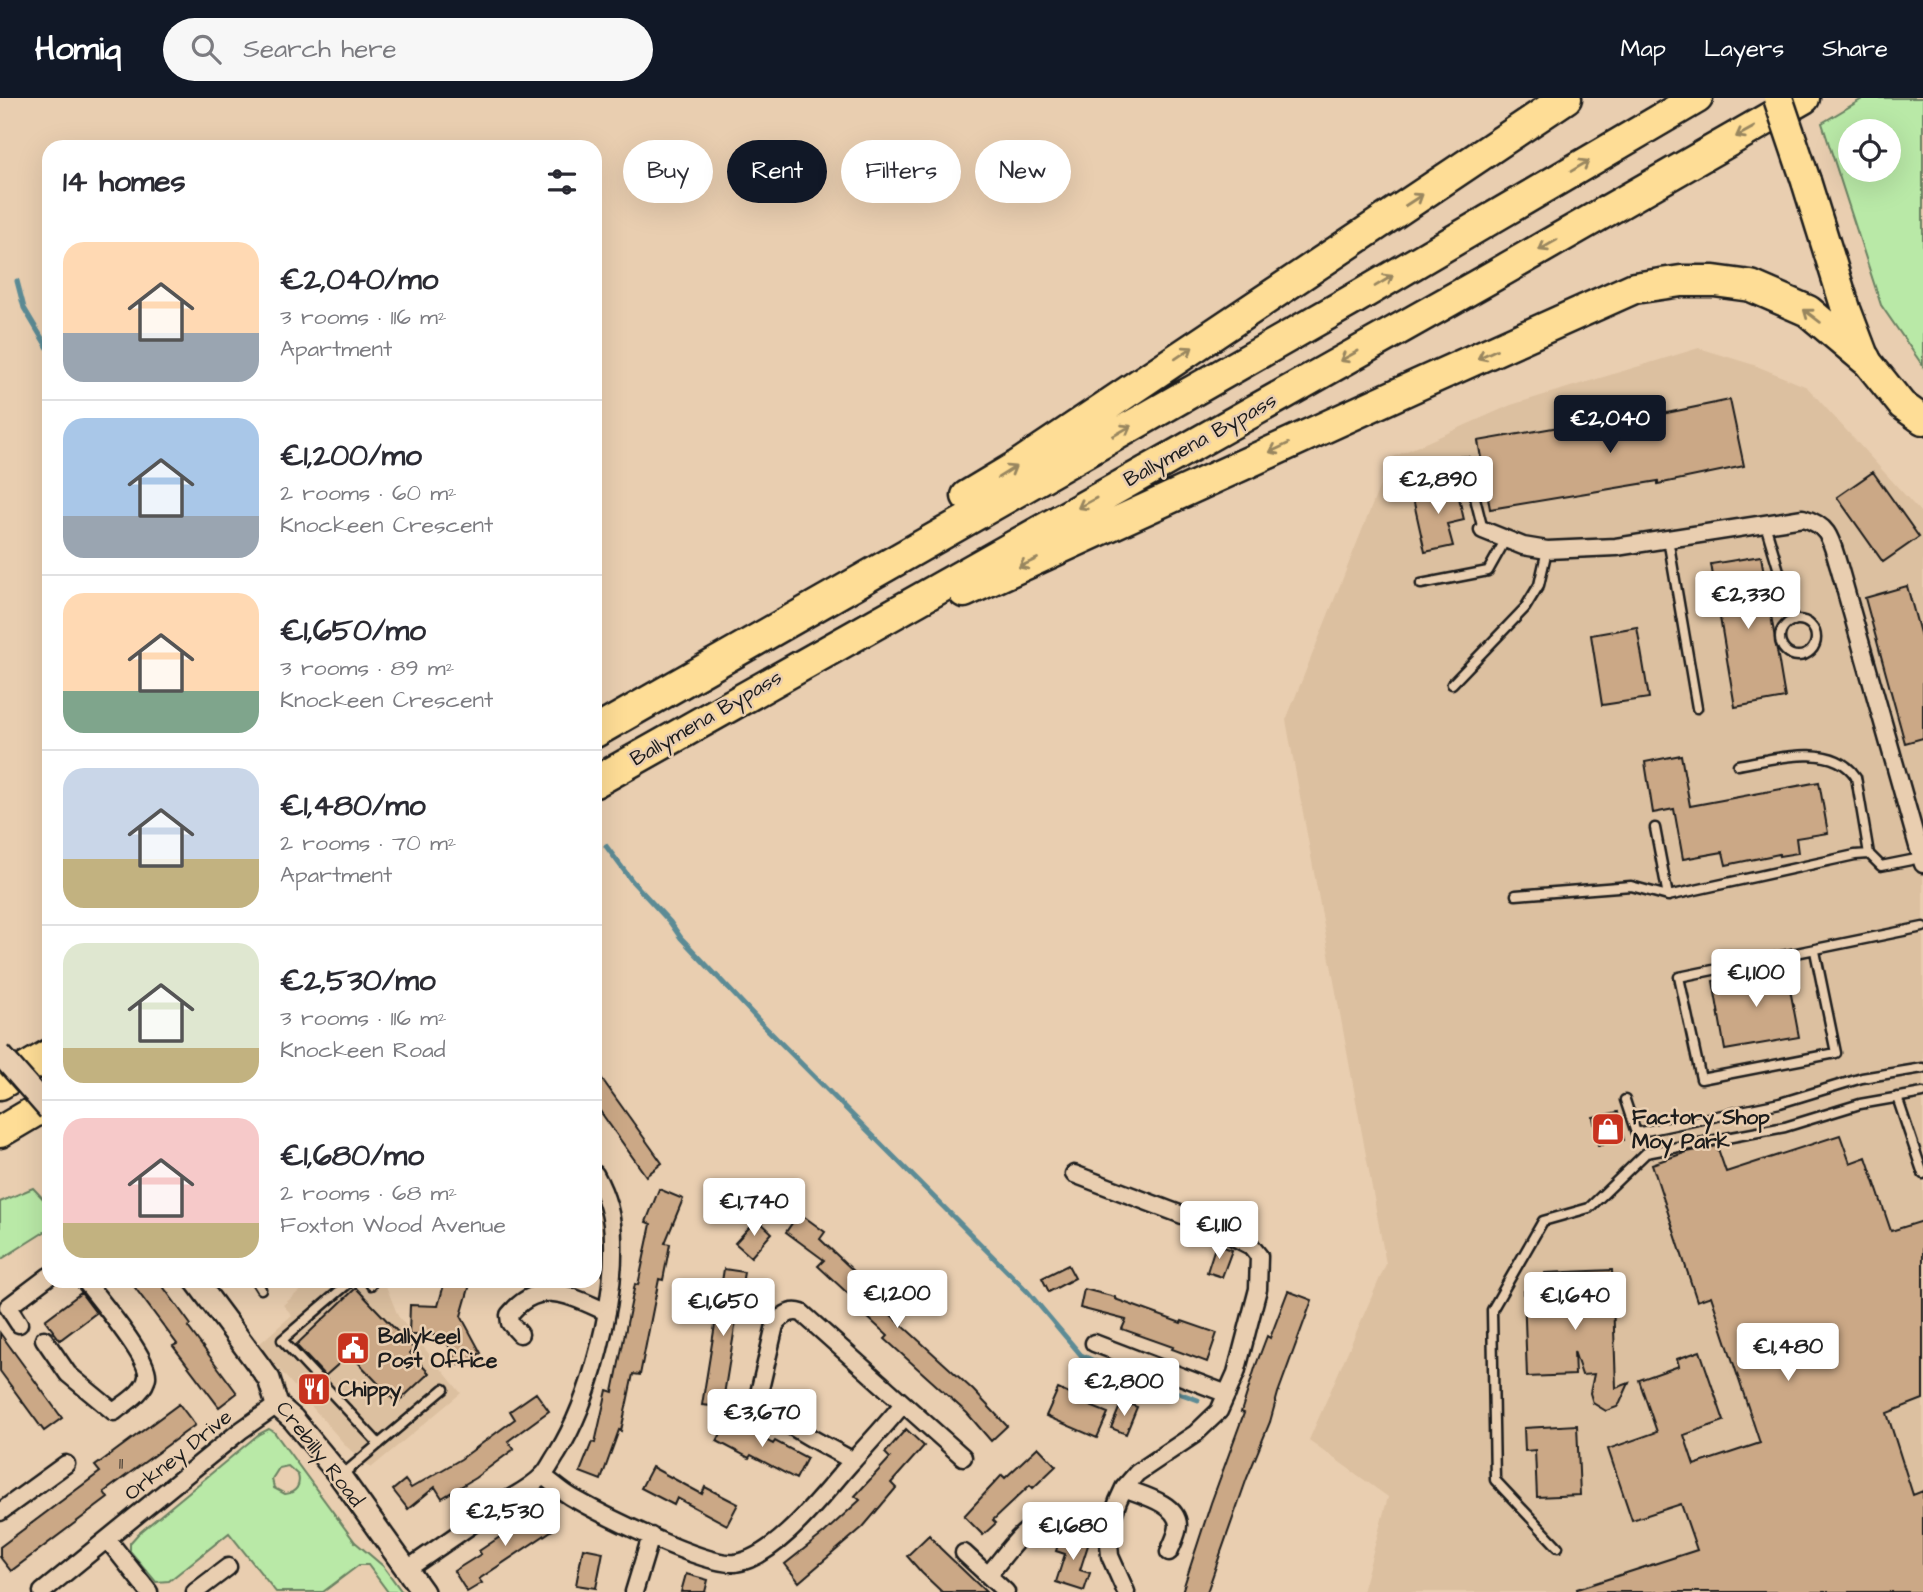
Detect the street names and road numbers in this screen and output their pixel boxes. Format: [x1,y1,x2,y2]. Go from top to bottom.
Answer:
street label: Ballymena Bypass [1118,386,1283,496]
street label: Ballymena Bypass [625,663,788,775]
street label: Crebilly Road [268,1395,371,1515]
street label: Orkney Drive [118,1403,239,1509]

